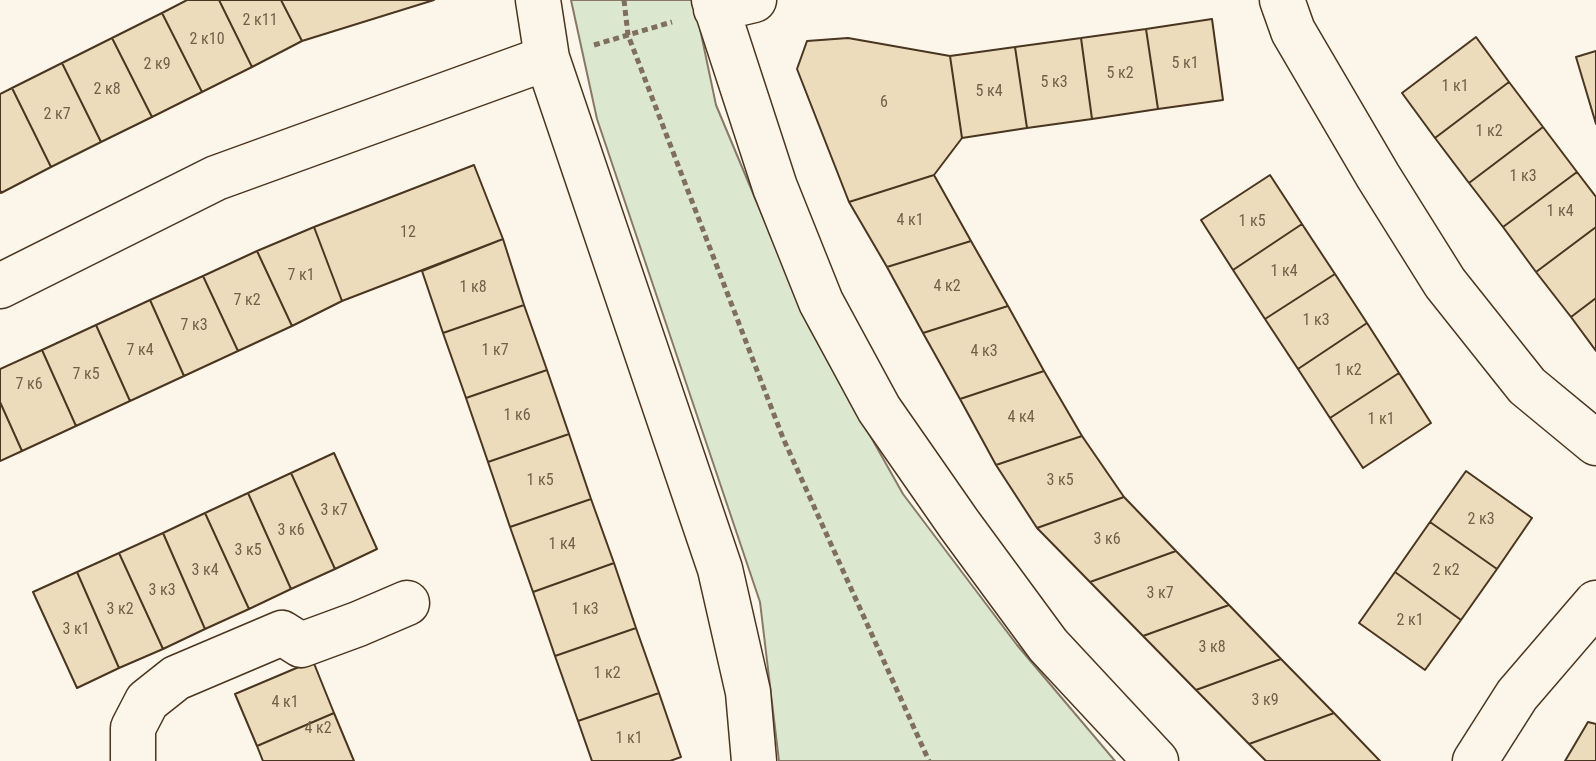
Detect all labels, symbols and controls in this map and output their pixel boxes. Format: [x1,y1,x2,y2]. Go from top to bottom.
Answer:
house number: 2 к11 [242,11,278,31]
house number: 2 к10 [189,30,225,50]
house number: 5 к1 [1171,54,1199,74]
house number: 2 к9 [143,55,171,75]
house number: 5 к2 [1106,64,1134,84]
house number: 5 к3 [1040,73,1068,93]
house number: 1 к1 [1441,77,1469,97]
house number: 2 к8 [93,80,121,100]
house number: 5 к4 [975,82,1003,102]
house number: 6 [880,93,888,113]
house number: 2 к7 [43,105,71,125]
house number: 1 к2 [1475,122,1503,142]
house number: 1 к3 [1509,167,1537,187]
house number: 1 к4 [1546,202,1574,222]
house number: 4 к1 [896,211,924,231]
house number: 1 к5 [1238,212,1266,232]
house number: 12 [400,223,416,243]
house number: 1 к4 [1270,262,1298,282]
house number: 7 к1 [287,266,315,286]
house number: 4 к2 [933,277,961,297]
house number: 1 к8 [459,278,487,298]
house number: 7 к2 [233,291,261,311]
house number: 1 к3 [1302,311,1330,331]
house number: 7 к3 [180,316,208,336]
house number: 7 к4 [126,341,154,361]
house number: 1 к7 [481,341,509,361]
house number: 4 к3 [970,342,998,362]
house number: 1 к2 [1334,361,1362,381]
house number: 7 к5 [72,365,100,385]
house number: 7 к6 [15,375,43,395]
house number: 1 к6 [503,406,531,426]
house number: 4 к4 [1007,408,1035,428]
house number: 1 к1 [1367,410,1395,430]
house number: 1 к5 [526,471,554,491]
house number: 3 к5 [1046,471,1074,491]
house number: 3 к7 [320,501,348,521]
house number: 2 к3 [1467,510,1495,530]
house number: 3 к6 [277,521,305,541]
house number: 3 к6 [1093,530,1121,550]
house number: 1 к4 [548,535,576,555]
house number: 3 к5 [234,541,262,561]
house number: 3 к4 [191,561,219,581]
house number: 2 к2 [1432,561,1460,581]
house number: 3 к3 [148,581,176,601]
house number: 3 к7 [1146,584,1174,604]
house number: 3 к2 [106,600,134,620]
house number: 1 к3 [571,600,599,620]
house number: 2 к1 [1396,611,1424,631]
house number: 3 к1 [62,620,90,640]
house number: 3 к8 [1198,638,1226,658]
house number: 1 к2 [593,664,621,684]
house number: 3 к9 [1251,691,1279,711]
house number: 4 к1 [271,693,299,713]
house number: 4 к2 [304,719,332,739]
house number: 1 к1 [615,729,643,749]

